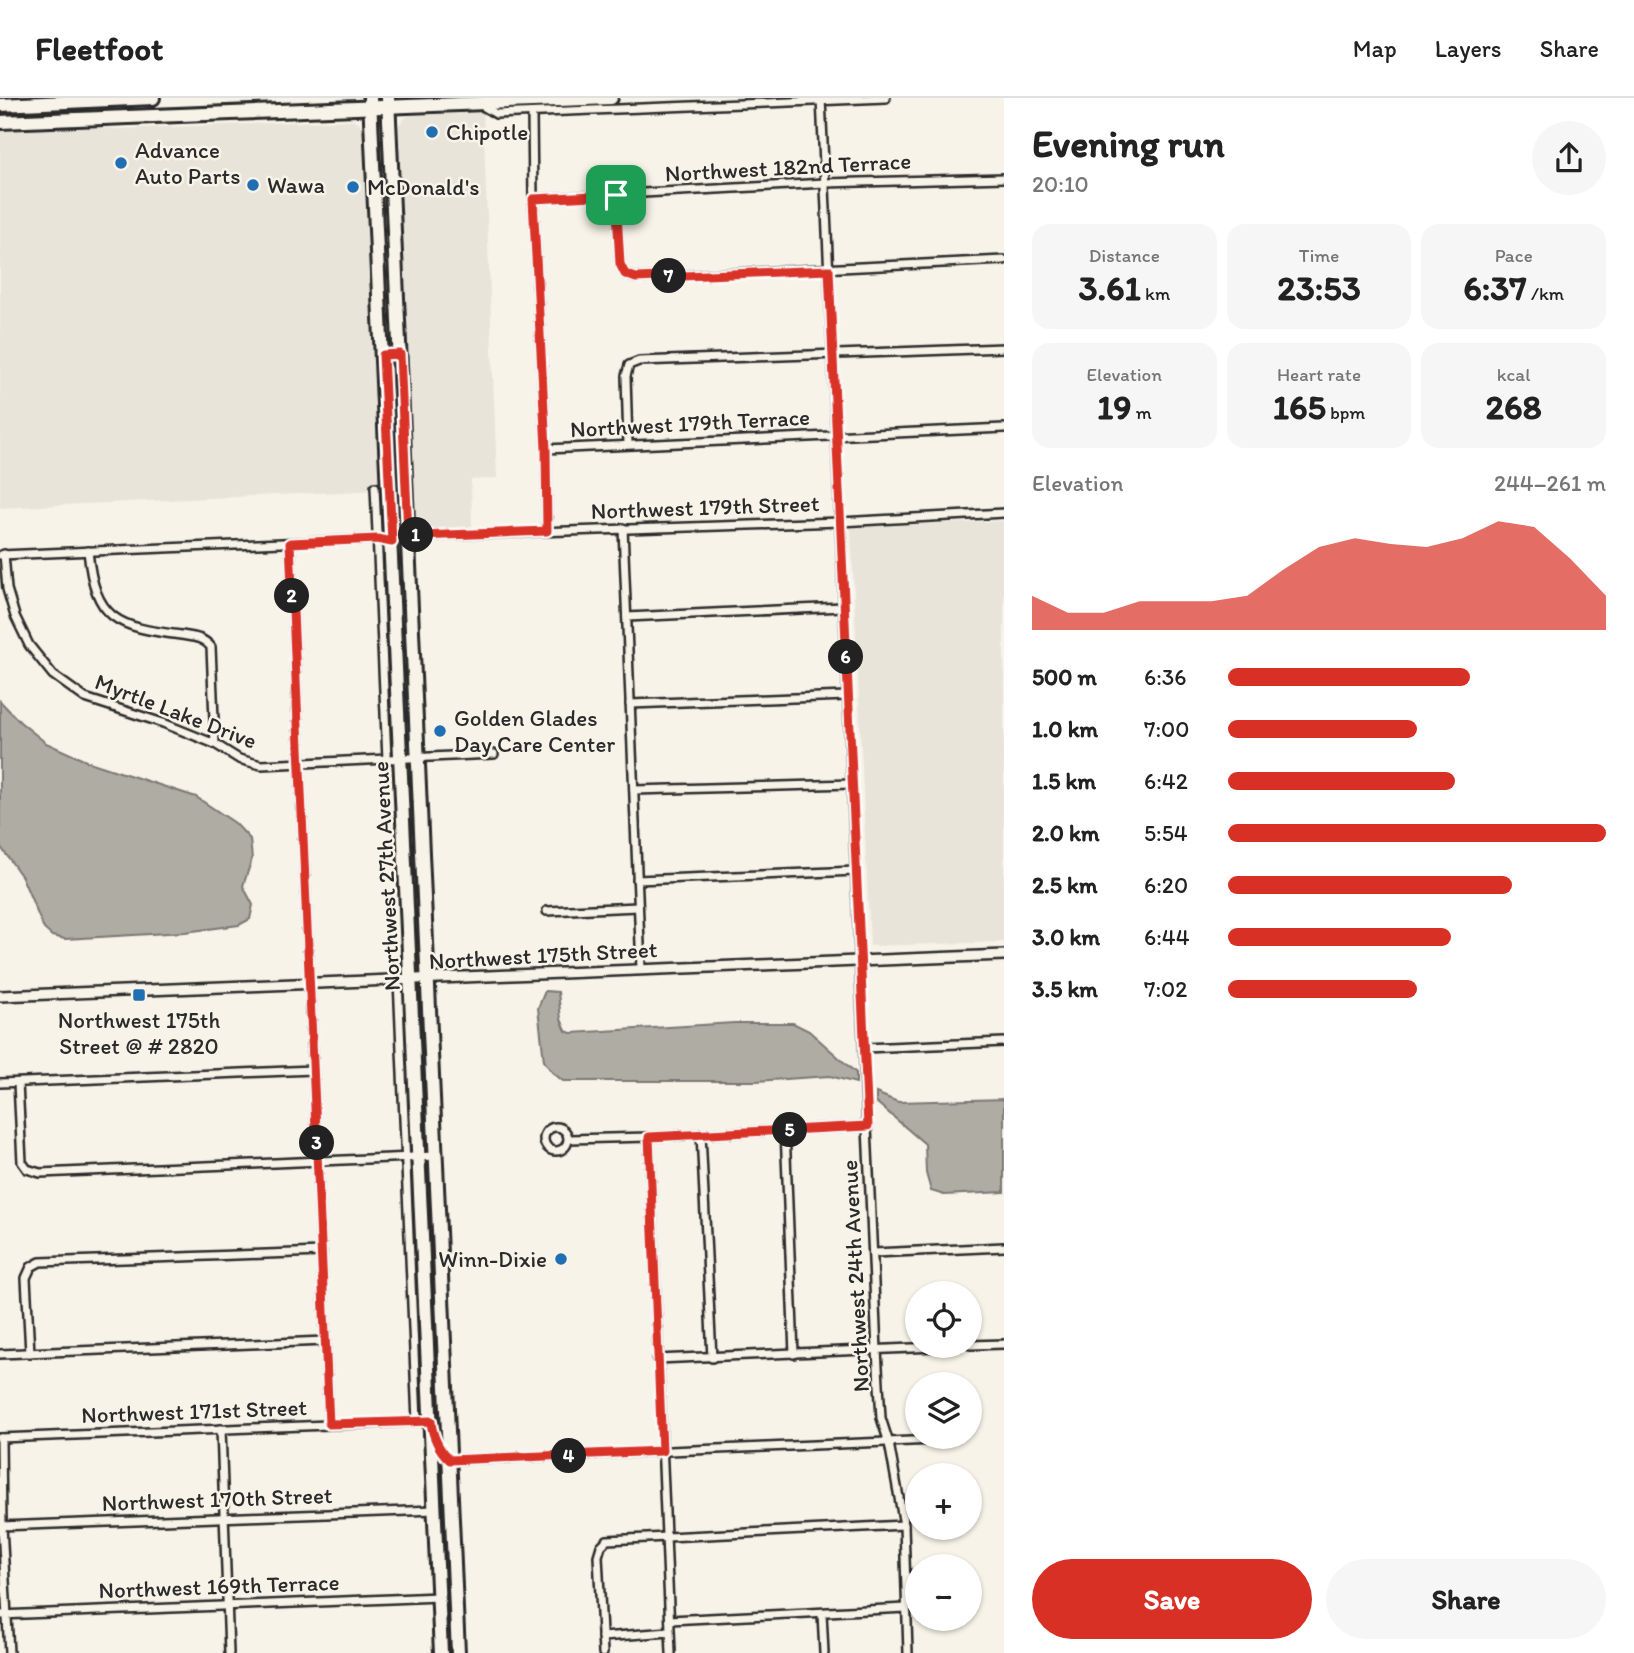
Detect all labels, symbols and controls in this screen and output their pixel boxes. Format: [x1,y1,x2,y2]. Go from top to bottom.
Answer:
text: Fleetfoot [35,29,163,68]
text: Map [1353,34,1397,63]
text: Layers [1435,34,1502,63]
text: Share [1540,34,1599,63]
place label: Chipotle [446,118,528,146]
text: Evening run [1032,121,1225,167]
button: share [1532,121,1606,195]
marker: Chipotle [424,124,440,140]
place label: Advance Auto Parts [135,136,240,190]
street label: Northwest 182nd Terrace [664,147,912,187]
marker: Advance Auto Parts [113,155,129,171]
pin [586,165,646,225]
text: 20:10 [1032,170,1089,198]
place label: Wawa [267,171,325,199]
place label: McDonald's [367,173,480,201]
icon: arrive [597,176,635,214]
marker: Wawa [245,177,261,193]
marker: McDonald's [345,179,361,195]
text: Distance [1089,244,1160,267]
text: Time [1299,244,1339,267]
text: Pace [1495,244,1533,267]
pin: 7 [652,258,686,294]
text: 7 [664,264,673,287]
text: 3.61 [1078,267,1141,309]
text: 23:53 [1277,267,1361,309]
text: 6:37 [1463,267,1527,309]
text: km [1141,282,1170,305]
text: /km [1527,282,1564,305]
text: Elevation [1087,363,1162,386]
text: Heart rate [1277,363,1361,386]
text: kcal [1497,363,1531,386]
text: 19 [1097,386,1131,428]
text: 165 [1273,386,1326,428]
text: 268 [1486,386,1542,428]
text: m [1131,401,1152,424]
text: bpm [1326,401,1365,424]
street label: Northwest 179th Terrace [569,403,811,443]
text: Elevation [1032,469,1123,497]
text: 244–261 m [1494,469,1606,497]
street label: Northwest 179th Street [590,489,820,525]
pin: 1 [398,518,434,552]
text: 1 [411,523,420,546]
pin: 2 [274,578,310,614]
text: 2 [287,584,297,607]
pin: 6 [828,640,864,674]
text: 6 [840,645,851,668]
text: 500 m [1032,663,1097,691]
text: 6:36 [1144,663,1187,691]
street label: Myrtle Lake Drive [91,667,261,755]
place label: Golden Glades Day Care Center [454,704,615,758]
text: 1.0 km [1032,715,1098,743]
text: 7:00 [1144,715,1189,743]
marker: Golden Glades Day Care Center [432,723,448,739]
street label: Northwest 27th Avenue [366,760,406,992]
text: 1.5 km [1032,767,1096,795]
text: 6:42 [1144,767,1188,795]
text: 2.0 km [1032,819,1100,847]
text: 5:54 [1144,819,1188,847]
text: 2.5 km [1032,871,1097,899]
text: 6:20 [1144,871,1188,899]
text: 3.0 km [1032,923,1100,951]
text: 6:44 [1144,923,1189,951]
street label: Northwest 175th Street [428,935,658,975]
text: 3.5 km [1032,975,1098,1003]
text: 7:02 [1144,975,1187,1003]
marker: Northwest 175th Street @ # 2820 [131,987,147,1003]
place label: Northwest 175th Street @ # 2820 [58,1006,220,1060]
pin: 5 [772,1112,808,1148]
text: 5 [785,1118,794,1141]
pin: 3 [300,1126,334,1160]
text: 3 [311,1131,322,1154]
street label: Northwest 24th Avenue [835,1159,875,1393]
place label: Winn-Dixie [438,1245,547,1273]
marker: Winn-Dixie [553,1251,569,1267]
map controls [905,1281,982,1631]
button: locate [905,1281,982,1358]
button: layers [905,1372,982,1449]
street label: Northwest 171st Street [81,1393,308,1429]
pin: 4 [552,1438,586,1474]
text: 4 [563,1444,574,1467]
button: + [905,1463,982,1540]
street label: Northwest 170th Street [101,1481,333,1517]
button: − [905,1554,982,1631]
button: Save [1032,1559,1312,1639]
button: Share [1326,1559,1606,1639]
street label: Northwest 169th Terrace [98,1568,340,1604]

